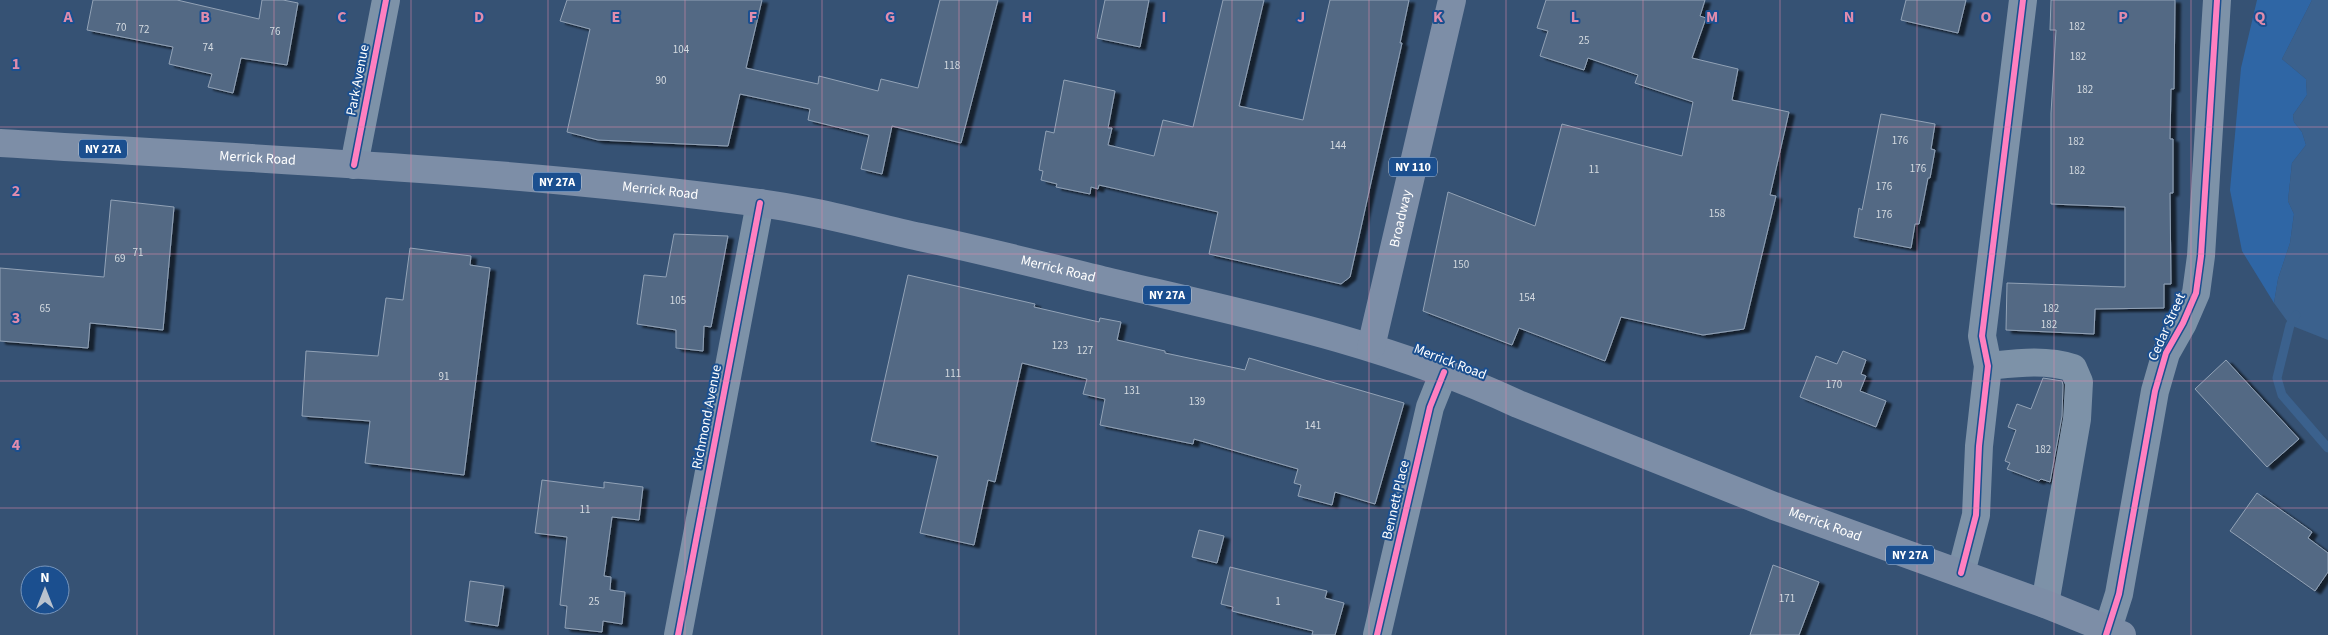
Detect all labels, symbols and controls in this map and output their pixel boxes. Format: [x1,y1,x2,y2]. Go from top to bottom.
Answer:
text: A [62,6,73,28]
text: B [200,6,210,28]
text: C [337,6,347,28]
text: D [474,6,484,28]
text: E [612,6,620,28]
text: F [749,6,757,28]
text: G [885,6,895,28]
text: H [1022,6,1032,28]
text: I [1162,6,1166,28]
text: J [1297,6,1305,28]
text: K [1433,6,1443,28]
text: L [1571,6,1579,28]
text: M [1706,6,1718,28]
text: N [1844,6,1854,28]
text: O [1981,6,1992,28]
text: P [2118,6,2128,28]
text: Q [2255,6,2266,28]
house number: 182 [2069,19,2085,34]
house number: 70 [116,20,126,35]
house number: 72 [139,22,149,37]
house number: 76 [270,24,281,39]
house number: 25 [1579,33,1589,48]
house number: 74 [203,40,214,55]
house number: 104 [673,42,690,57]
street label: Park Avenue [341,43,375,117]
house number: 182 [2070,49,2086,64]
text: 1 [12,53,20,75]
house number: 118 [944,58,961,73]
house number: 90 [656,73,666,88]
house number: 182 [2077,82,2093,97]
house number: 176 [1892,133,1909,148]
house number: 182 [2068,134,2084,149]
house number: 144 [1330,138,1347,153]
road number: NY 27A [79,140,127,158]
street label: Merrick Road [219,146,296,171]
road number: NY 110 [1389,158,1437,176]
house number: 176 [1910,161,1927,176]
house number: 11 [1589,162,1599,177]
house number: 182 [2069,163,2085,178]
road number: NY 27A [533,172,581,192]
street label: Merrick Road [621,177,699,205]
house number: 176 [1876,179,1893,194]
text: 2 [12,180,20,202]
street label: Broadway [1385,187,1418,249]
house number: 158 [1709,206,1726,221]
house number: 176 [1876,207,1893,222]
house number: 71 [133,245,143,260]
street label: Merrick Road [1019,250,1098,288]
house number: 69 [115,251,125,266]
house number: 150 [1453,257,1469,272]
road number: NY 27A [1143,286,1191,304]
house number: 154 [1519,290,1536,305]
street label: Cedar Street [2143,290,2191,364]
house number: 105 [670,293,686,308]
house number: 65 [40,301,50,316]
house number: 182 [2043,301,2059,316]
text: 3 [12,307,20,329]
house number: 182 [2041,317,2057,332]
house number: 123 [1052,338,1068,353]
street label: Merrick Road [1411,339,1489,385]
house number: 127 [1077,343,1093,358]
street label: Richmond Avenue [687,363,727,471]
house number: 111 [945,366,961,381]
house number: 91 [439,369,449,384]
house number: 170 [1826,377,1842,392]
house number: 131 [1124,383,1140,398]
house number: 139 [1189,394,1205,409]
house number: 141 [1305,418,1321,433]
text: 4 [12,434,21,456]
house number: 182 [2035,442,2051,457]
street label: Bennett Place [1377,458,1415,542]
house number: 11 [580,502,590,517]
street label: Merrick Road [1786,502,1864,547]
road number: NY 27A [1886,546,1934,564]
north arrow [20,565,70,615]
text: N [40,568,50,588]
house number: 171 [1779,591,1795,606]
house number: 25 [589,594,599,609]
house number: 1 [1275,594,1281,609]

